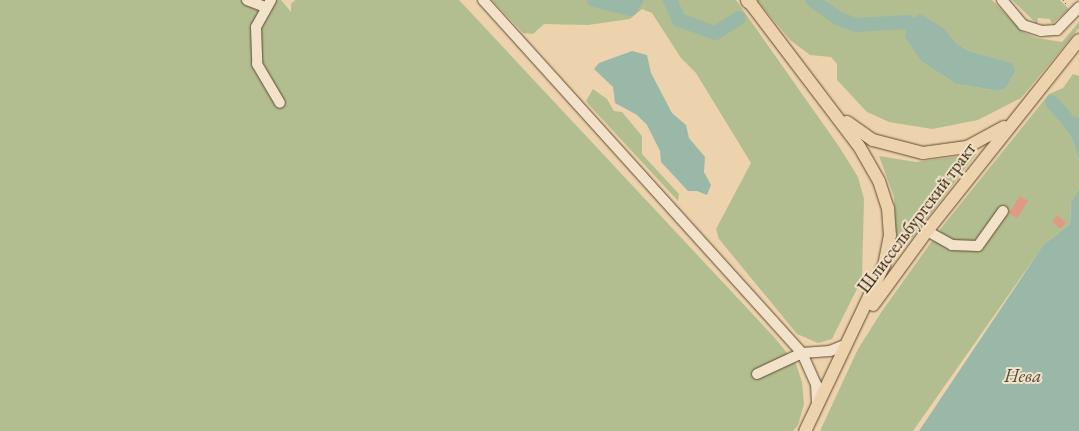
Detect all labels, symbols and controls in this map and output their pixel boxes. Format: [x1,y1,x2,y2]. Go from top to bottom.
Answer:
street label: Шлиссельбургский тракт [853,138,981,298]
water label: Нева [1004,365,1042,387]

